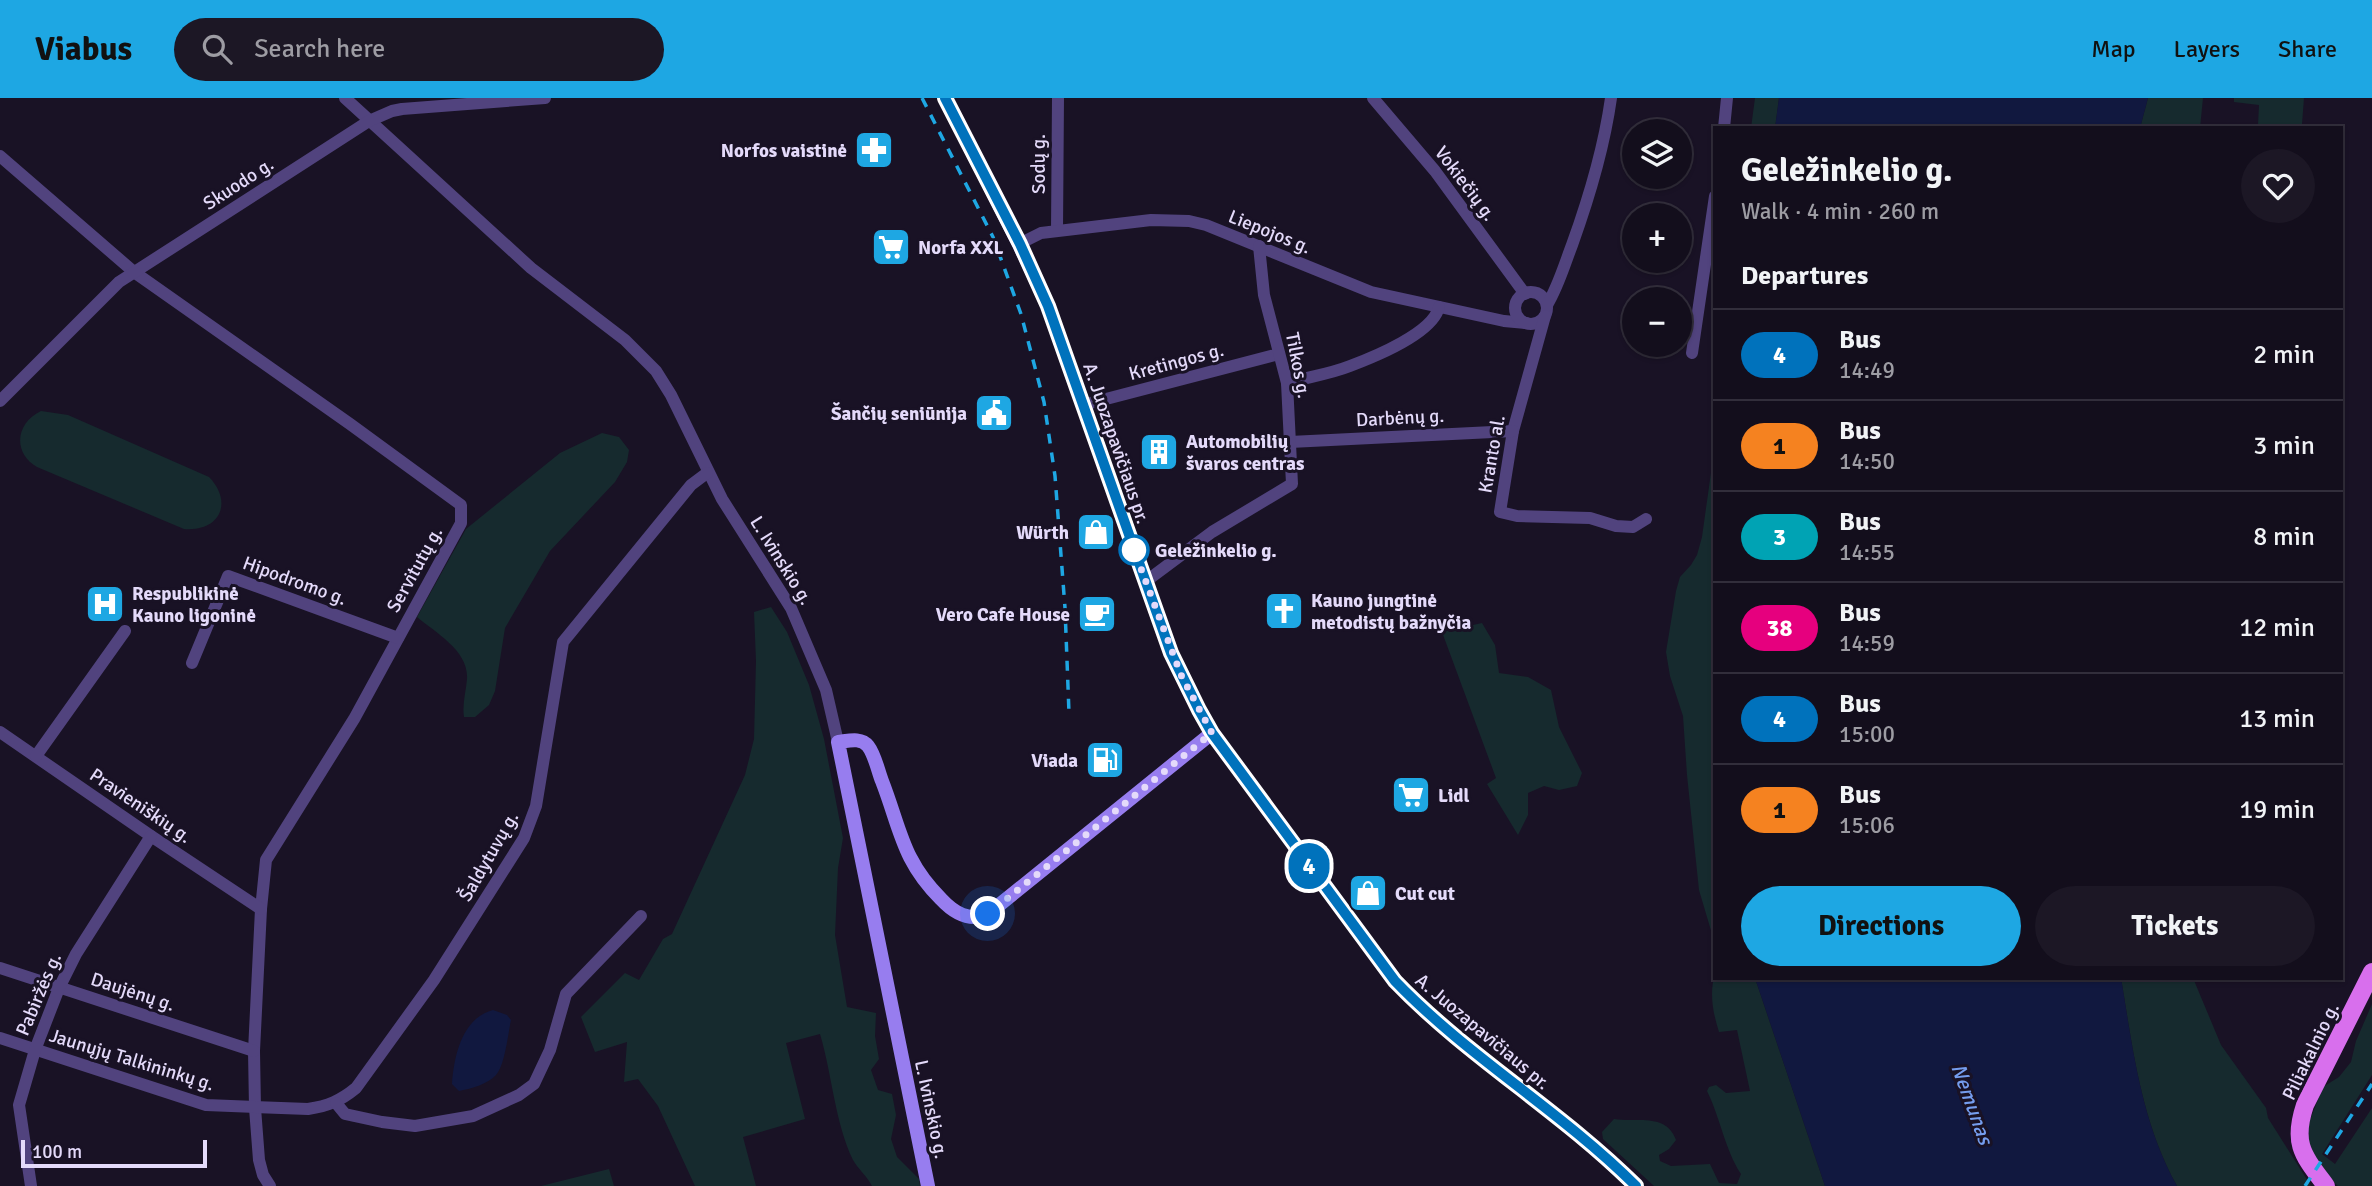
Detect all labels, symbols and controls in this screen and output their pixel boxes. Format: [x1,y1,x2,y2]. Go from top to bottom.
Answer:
search box [174,18,664,81]
text: Viabus [35,29,132,70]
icon: search [198,30,236,68]
text: Search here [254,33,385,65]
text: Map [2091,34,2136,64]
text: Layers [2174,34,2240,64]
text: Share [2278,34,2337,64]
map controls [1622,119,1692,357]
button: layers [1622,119,1692,189]
pharmacy icon: Norfos vaistinė [853,129,895,171]
street label: Sodų g. [1027,134,1051,194]
place label: Norfos vaistinė [721,139,847,163]
street label: Vokiečių g. [1429,141,1501,226]
button: heart [2241,149,2315,223]
text: Geležinkelio g. [1741,150,1953,191]
street label: Skuodo g. [199,152,278,215]
text: Walk · 4 min · 260 m [1741,197,1939,226]
button: + [1622,203,1692,273]
street label: Liepojos g. [1225,205,1314,259]
supermarket icon: Norfa XXL [870,226,912,268]
place label: Norfa XXL [918,236,1004,260]
text: Departures [1741,260,1868,292]
button: − [1622,287,1692,357]
text: Bus [1839,324,1881,356]
street label: Tilkos g. [1280,330,1316,400]
street label: Kretingos g. [1126,338,1226,386]
text: 2 min [2253,339,2315,371]
text: 4 [1773,340,1786,370]
text: 14:49 [1839,356,1895,385]
street label: A. Juozapavičiaus pr. [1077,360,1155,527]
public building icon: Šančių seniūnija [973,392,1015,434]
place label: Šančių seniūnija [831,402,967,426]
street label: Darbėnų g. [1355,404,1445,432]
street label: Kranto al. [1473,413,1511,495]
text: Bus [1839,415,1881,447]
place label: Automobilių švaros centras [1186,430,1304,476]
text: 3 min [2253,430,2315,462]
building icon: Automobilių švaros centras [1138,431,1180,473]
text: 1 [1773,431,1786,461]
text: 14:50 [1839,447,1895,476]
text: Bus [1839,506,1881,538]
shop icon: Würth [1075,511,1117,553]
street label: L. Ivinskio g. [744,512,818,609]
place label: Würth [1016,521,1069,545]
text: 8 min [2253,521,2315,553]
street label: Servitutų g. [382,522,448,617]
text: 3 [1773,522,1786,552]
marker: Geležinkelio g. [1119,535,1149,565]
text: 14:55 [1839,538,1895,567]
place label: Geležinkelio g. [1155,539,1277,563]
street label: Hipodromo g. [239,551,350,611]
place label: Respublikinė Kauno ligoninė [132,582,256,628]
hospital icon: Respublikinė Kauno ligoninė [84,583,126,625]
place label: Kauno jungtinė metodistų bažnyčia [1311,589,1471,635]
church icon: Kauno jungtinė metodistų bažnyčia [1263,590,1305,632]
cafe icon: Vero Cafe House [1076,593,1118,635]
text: Bus [1839,597,1881,629]
place label: Vero Cafe House [936,603,1070,627]
text: 12 min [2239,612,2315,644]
text: 38 [1767,613,1792,643]
text: 14:59 [1839,629,1895,658]
text: Bus [1839,688,1881,720]
text: 13 min [2239,703,2315,735]
text: 4 [1773,704,1786,734]
text: 15:00 [1839,720,1895,749]
fuel station icon: Viada [1084,739,1126,781]
place label: Viada [1031,749,1078,773]
street label: Pravieniškių g. [85,763,196,849]
supermarket icon: Lidl [1390,774,1432,816]
text: Bus [1839,779,1881,811]
place label: Lidl [1438,784,1470,808]
text: 19 min [2239,794,2315,826]
text: 1 [1773,795,1786,825]
street label: Šaldytuvų g. [453,807,524,906]
text: 15:06 [1839,811,1895,840]
line badge: 4 [1286,843,1332,889]
text: 4 [1303,851,1315,881]
shop icon: Cut cut [1347,872,1389,914]
place label: Cut cut [1395,882,1455,906]
button: Directions [1741,886,2021,966]
button: Tickets [2035,886,2315,966]
your location [970,896,1005,931]
street label: Pabiržės g. [11,949,67,1039]
street label: Daujėnų g. [88,967,178,1017]
street label: A. Juozapavičiaus pr. [1410,968,1555,1095]
street label: Piliakalnio g. [2277,999,2345,1104]
street label: Jaunųjų Talkininkų g. [46,1023,217,1096]
street label: L. Ivinskio g. [909,1058,953,1161]
water label: Nemunas [1945,1060,1999,1150]
scale bar [21,1137,206,1169]
text: 100 m [32,1140,82,1164]

